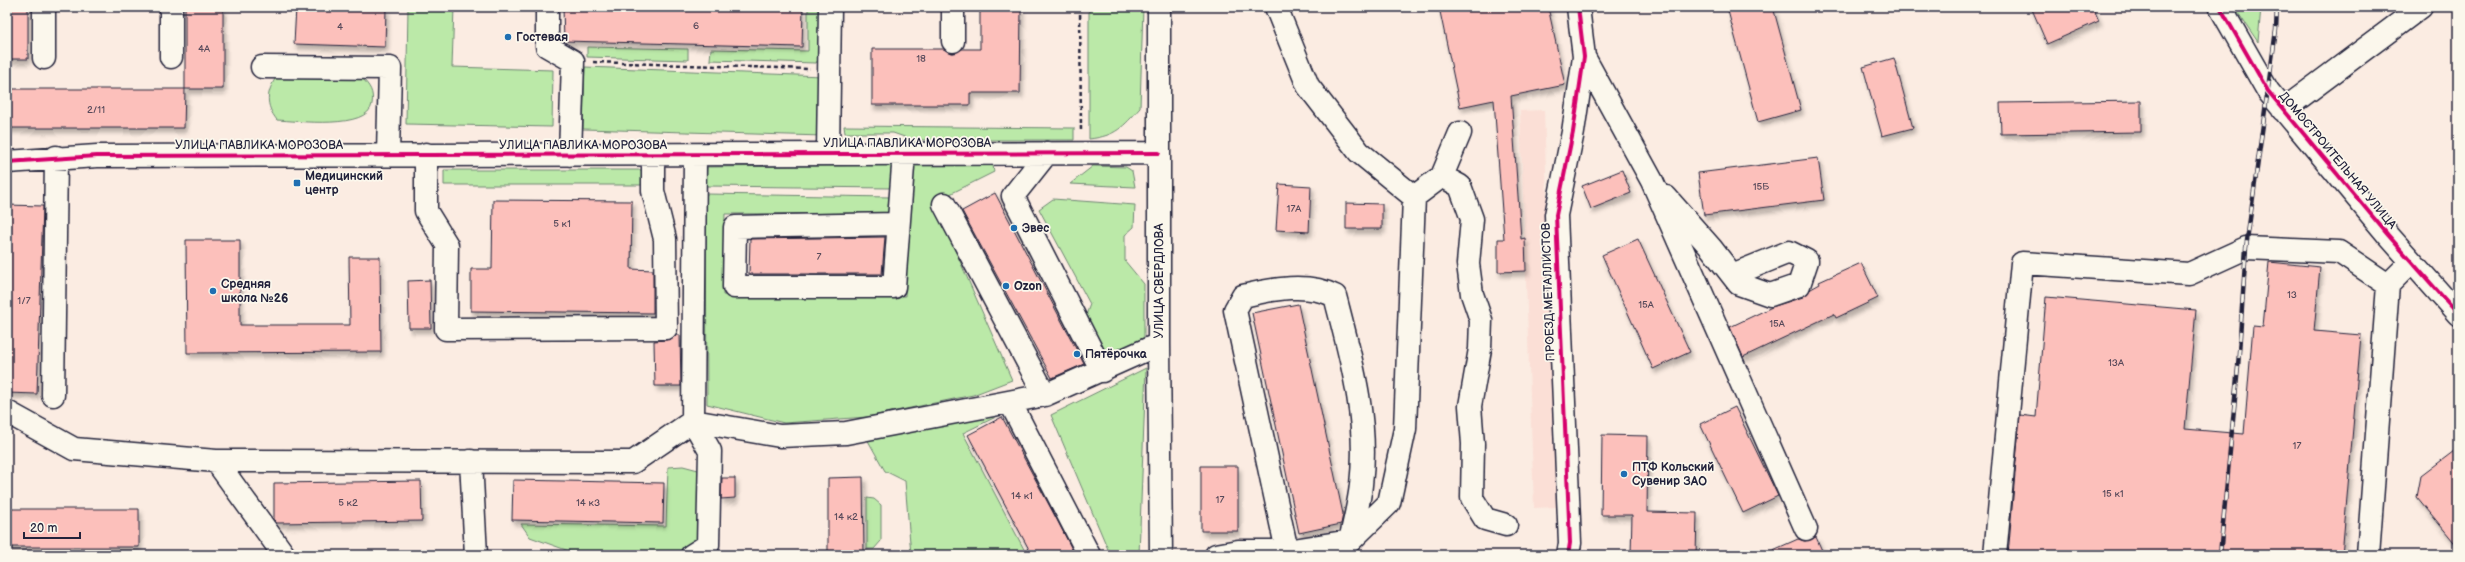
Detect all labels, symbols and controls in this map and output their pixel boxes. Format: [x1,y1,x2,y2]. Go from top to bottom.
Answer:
house number: 6 [693,20,699,32]
house number: 4 [337,21,343,33]
place label: Гостевая [516,30,568,45]
marker: Гостевая [503,32,513,42]
house number: 4А [198,43,211,55]
house number: 18 [916,53,926,65]
street label: ДОМОСТРОИТЕЛЬНАЯ УЛИЦА [2276,89,2400,233]
house number: 2/11 [87,104,105,116]
street label: УЛИЦА ПАВЛИКА МОРОЗОВА [823,136,992,151]
street label: УЛИЦА ПАВЛИКА МОРОЗОВА [175,138,344,153]
street label: УЛИЦА ПАВЛИКА МОРОЗОВА [499,138,668,153]
place label: Медицинский центр [305,169,383,198]
marker: Медицинский центр [292,178,302,188]
house number: 15Б [1753,181,1769,193]
house number: 17А [1287,203,1302,215]
house number: 5 к1 [553,218,571,230]
place label: Эвес [1022,221,1049,236]
street label: ПРОЕЗД МЕТАЛЛИСТОВ [1539,222,1558,362]
marker: Эвес [1009,223,1019,233]
street label: УЛИЦА СВЕРДЛОВА [1152,223,1167,338]
house number: 7 [817,251,822,263]
place label: Средняя школа №26 [221,277,288,306]
place label: Ozon [1014,279,1042,294]
marker: Ozon [1001,281,1011,291]
marker: Средняя школа №26 [208,286,218,296]
house number: 13 [2287,289,2297,301]
house number: 1/7 [17,295,31,307]
house number: 15А [1638,299,1655,311]
house number: 15А [1769,318,1786,330]
place label: Пятёрочка [1085,347,1148,362]
marker: Пятёрочка [1072,349,1082,359]
house number: 13А [2108,357,2125,369]
house number: 17 [2293,440,2301,452]
place label: ПТФ Кольский Сувенир ЗАО [1632,460,1714,489]
marker: ПТФ Кольский Сувенир ЗАО [1619,469,1629,479]
house number: 15 к1 [2102,488,2124,500]
house number: 14 к1 [1011,490,1033,502]
house number: 17 [1216,494,1224,506]
house number: 5 к2 [338,497,358,509]
house number: 14 к3 [576,497,600,509]
house number: 14 к2 [834,511,858,523]
scale bar [24,514,80,540]
text: 20 m [30,521,57,536]

